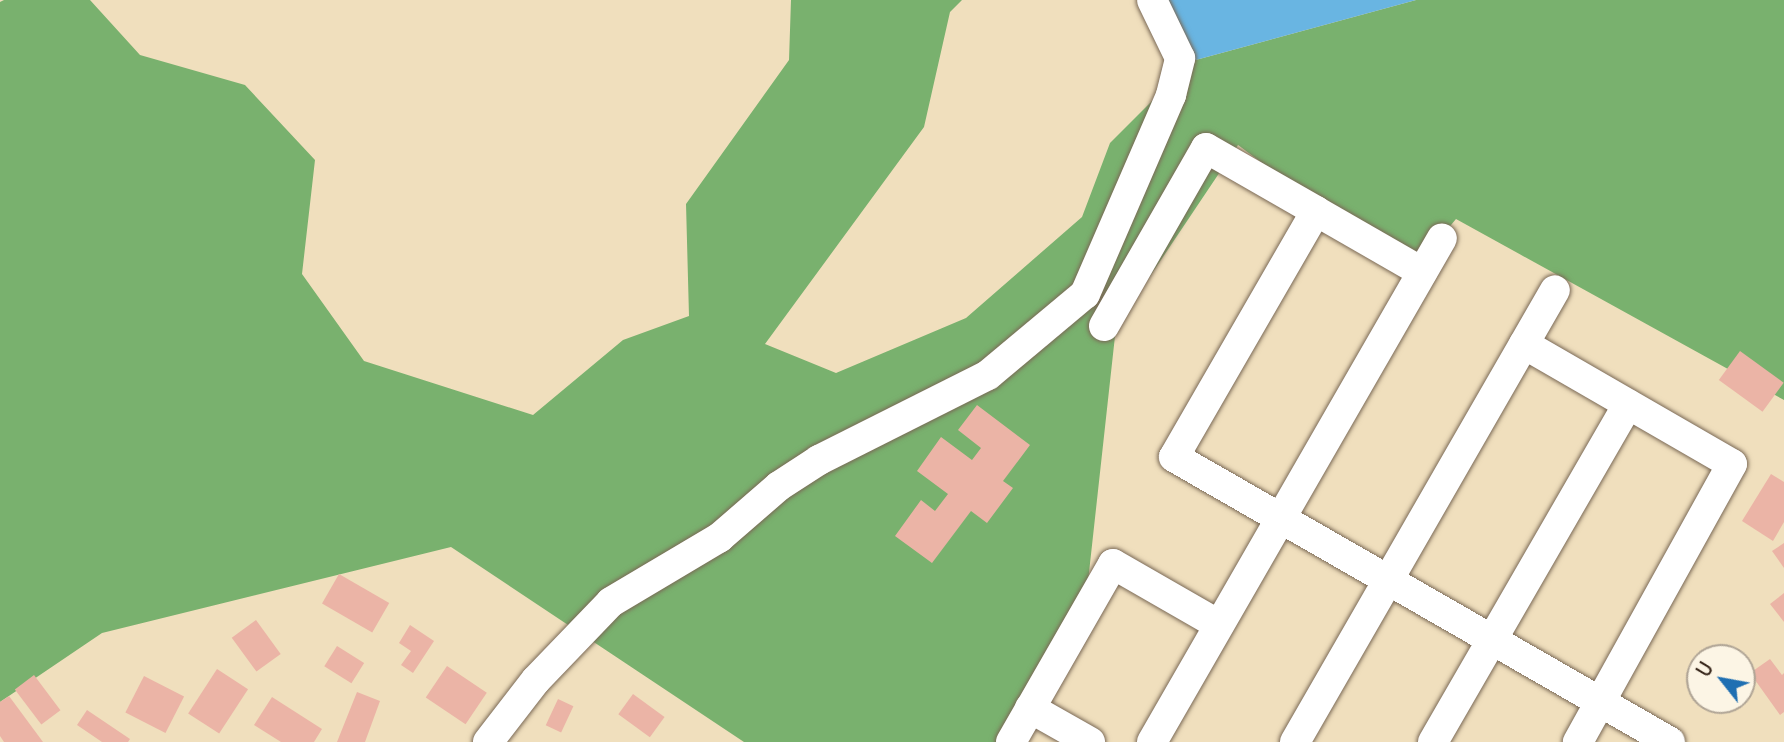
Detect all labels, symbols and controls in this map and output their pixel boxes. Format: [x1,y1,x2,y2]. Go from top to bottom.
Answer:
north arrow [1686,644,1756,714]
text: U [1691,657,1718,681]

